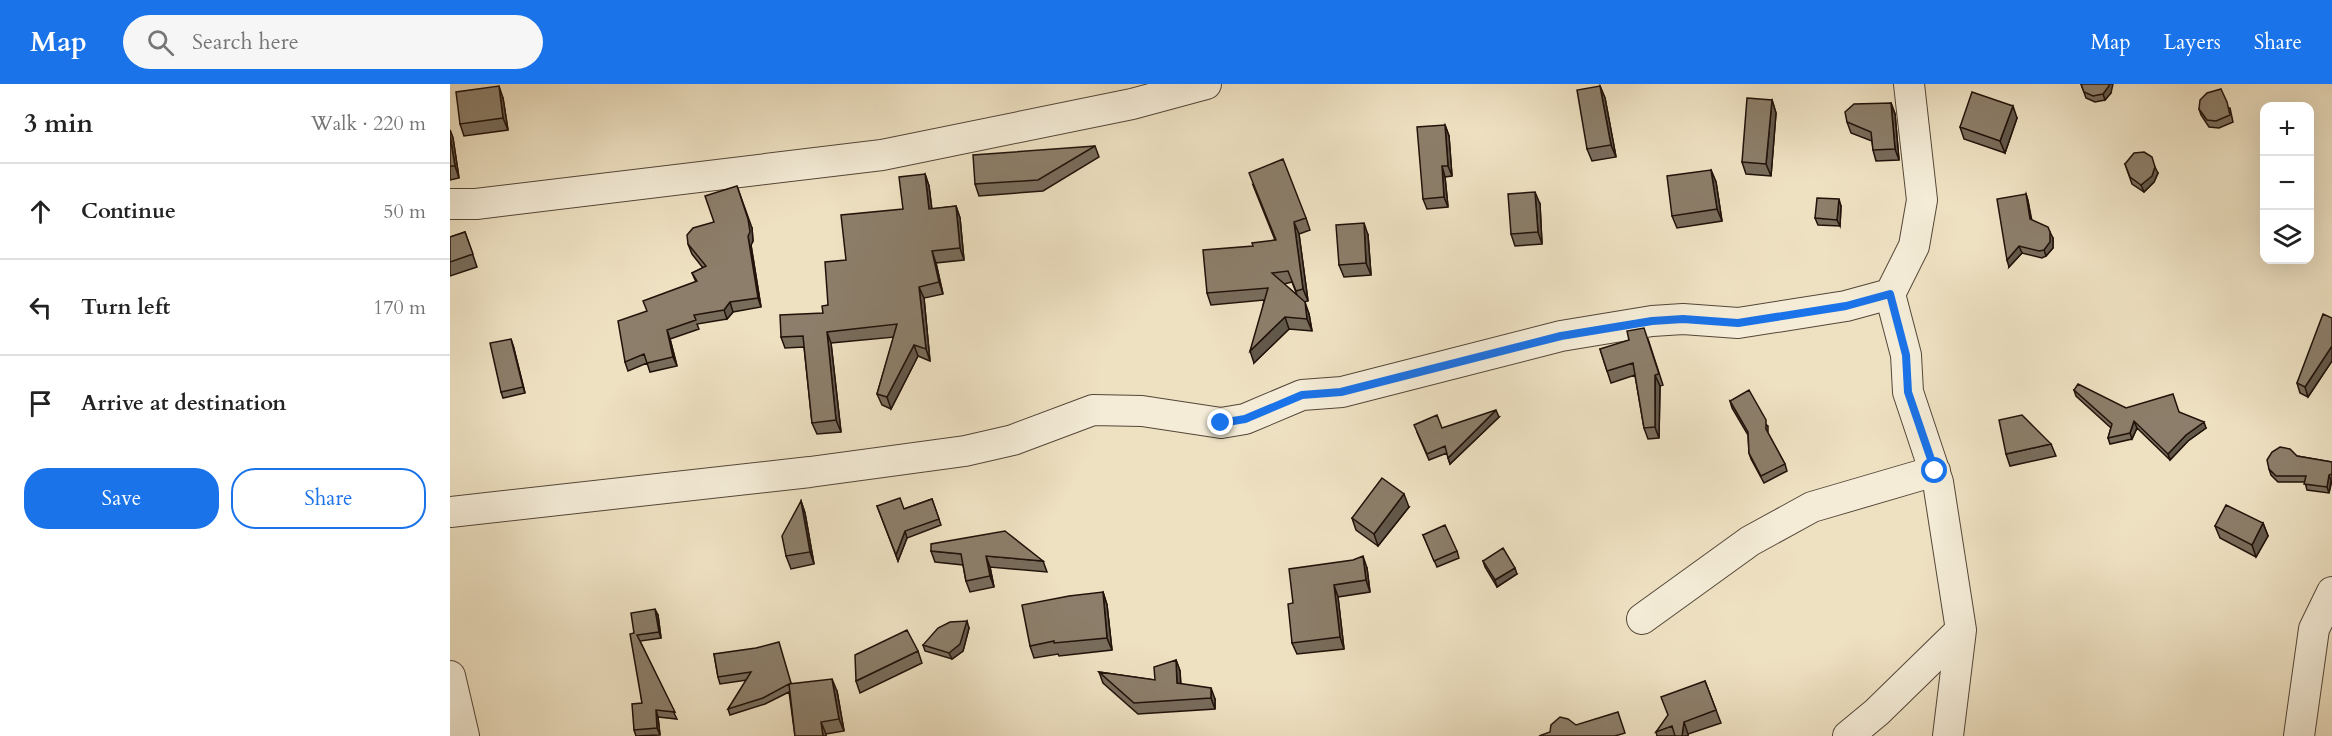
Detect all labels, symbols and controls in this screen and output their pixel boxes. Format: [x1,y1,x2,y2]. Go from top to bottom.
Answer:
search box [123,15,543,69]
text: Map [30,23,87,61]
icon: search [144,26,177,59]
text: Search here [192,27,299,57]
text: Map [2091,28,2131,57]
text: Layers [2164,28,2221,57]
text: Share [2254,28,2302,57]
map controls [2260,102,2314,264]
button: + [2260,102,2314,156]
text: 3 min [24,106,93,141]
text: Walk · 220 m [311,110,426,137]
button: − [2260,156,2314,210]
icon: ahead [24,195,57,228]
text: Continue [81,196,176,226]
text: 50 m [383,198,426,225]
button: layers [2260,210,2314,264]
icon: left [24,291,57,324]
text: Turn left [81,292,170,322]
text: 170 m [373,294,426,321]
icon: arrive [24,387,57,420]
text: Arrive at destination [81,388,286,418]
route end [1207,409,1233,435]
route start [1921,457,1947,483]
button: Save [24,468,219,529]
button: Share [231,468,426,529]

